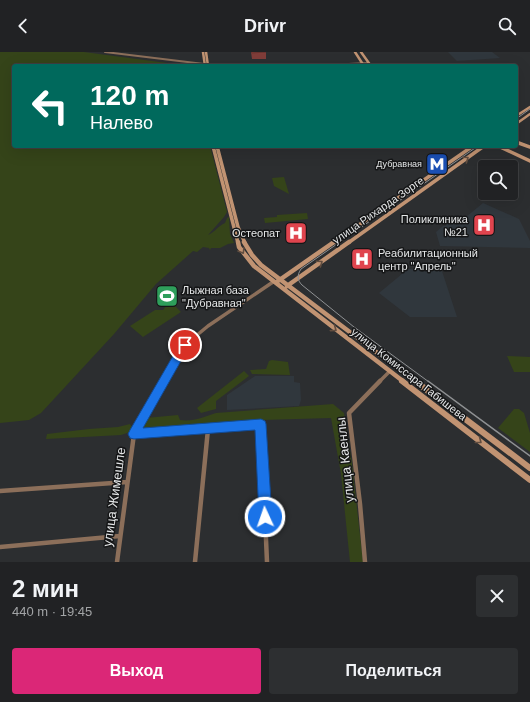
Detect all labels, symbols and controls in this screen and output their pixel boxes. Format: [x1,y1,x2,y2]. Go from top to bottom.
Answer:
icon: back [12,15,34,37]
icon: search [496,15,518,37]
text: Drivr [244,16,286,36]
icon: left [24,80,76,132]
text: 120 m [90,80,169,111]
text: Налево [90,113,153,133]
metro station icon: Дубравная [424,151,450,177]
one-way arrow [462,157,469,164]
place label: Дубравная [376,159,422,169]
map controls [478,160,518,200]
button: search [478,160,518,200]
street label: улица Рихарда Зорге [330,174,426,246]
hospital icon: Поликлиника №21 [471,212,497,238]
place label: Поликлиника №21 [401,213,469,238]
hospital icon: Остеопат [283,220,309,246]
place label: Остеопат [232,227,280,239]
hospital icon: Реабилитационный центр "Апрель" [349,246,375,272]
one-way arrow [237,247,245,254]
place label: Реабилитационный центр "Апрель" [378,247,478,272]
one-way arrow [315,261,322,268]
sports icon: Лыжная база "Дубравная" [154,283,180,309]
place label: Лыжная база "Дубравная" [182,284,250,309]
one-way arrow [330,324,337,331]
street label: улица Комиссара Габишева [349,325,470,423]
pin [168,328,202,362]
icon: arrive [174,334,196,356]
street label: улица Каенлы [333,417,357,503]
one-way arrow [475,437,482,444]
street label: улица Жимешле [100,446,128,548]
position arrow [244,496,286,538]
text: 2 мин [12,575,79,602]
button: close [476,575,518,617]
text: 440 m · 19:45 [12,604,92,619]
button: Выход [12,648,261,694]
button: Поделиться [269,648,518,694]

